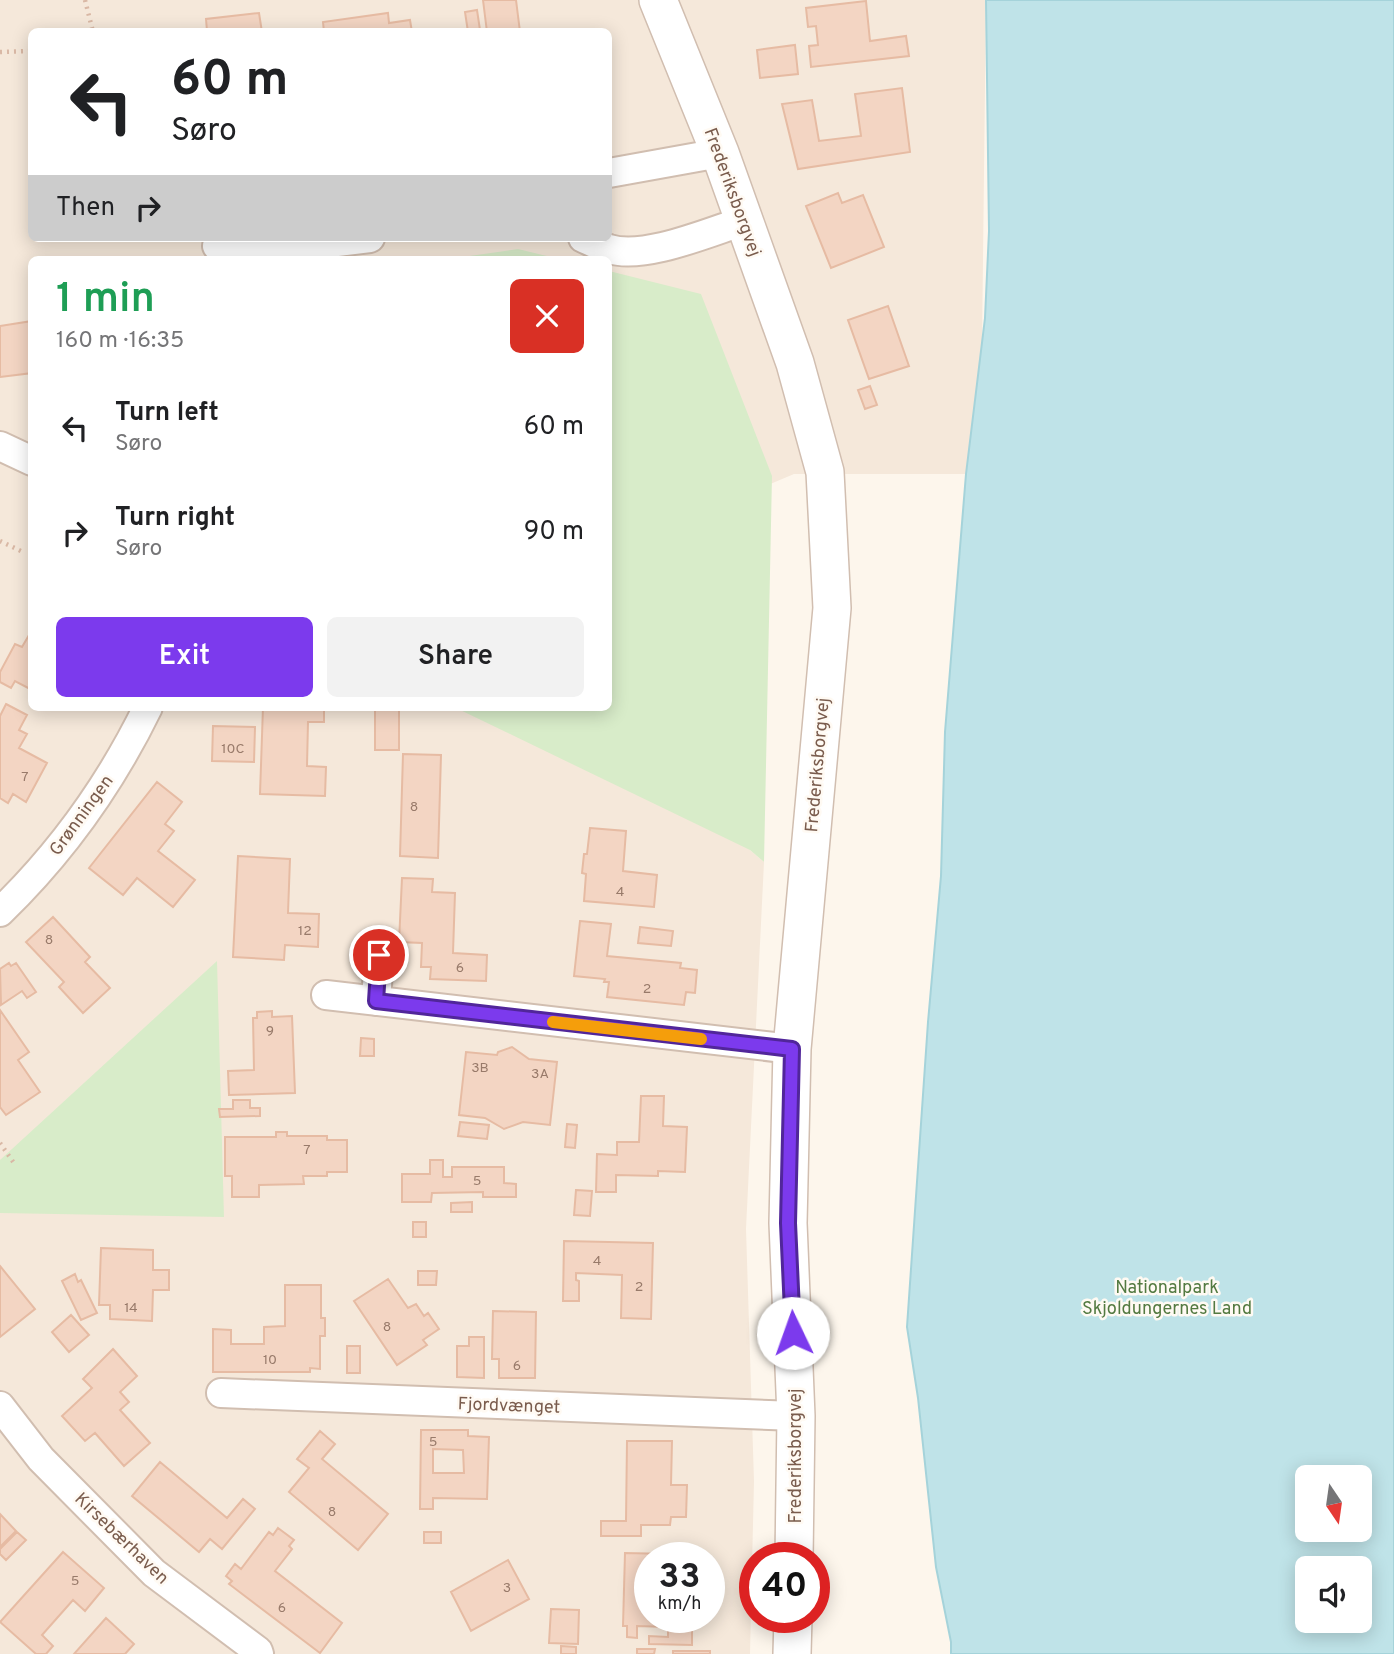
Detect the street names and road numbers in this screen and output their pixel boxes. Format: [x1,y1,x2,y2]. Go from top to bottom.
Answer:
street label: Frederiksborgvej [698,125,765,260]
street label: Frederiksborgvej [801,697,836,833]
street label: Grønningen [45,771,119,861]
street label: Frederiksborgvej [785,1388,808,1524]
street label: Fjordvænget [457,1393,561,1420]
street label: Kirsebærhaven [69,1488,173,1590]

